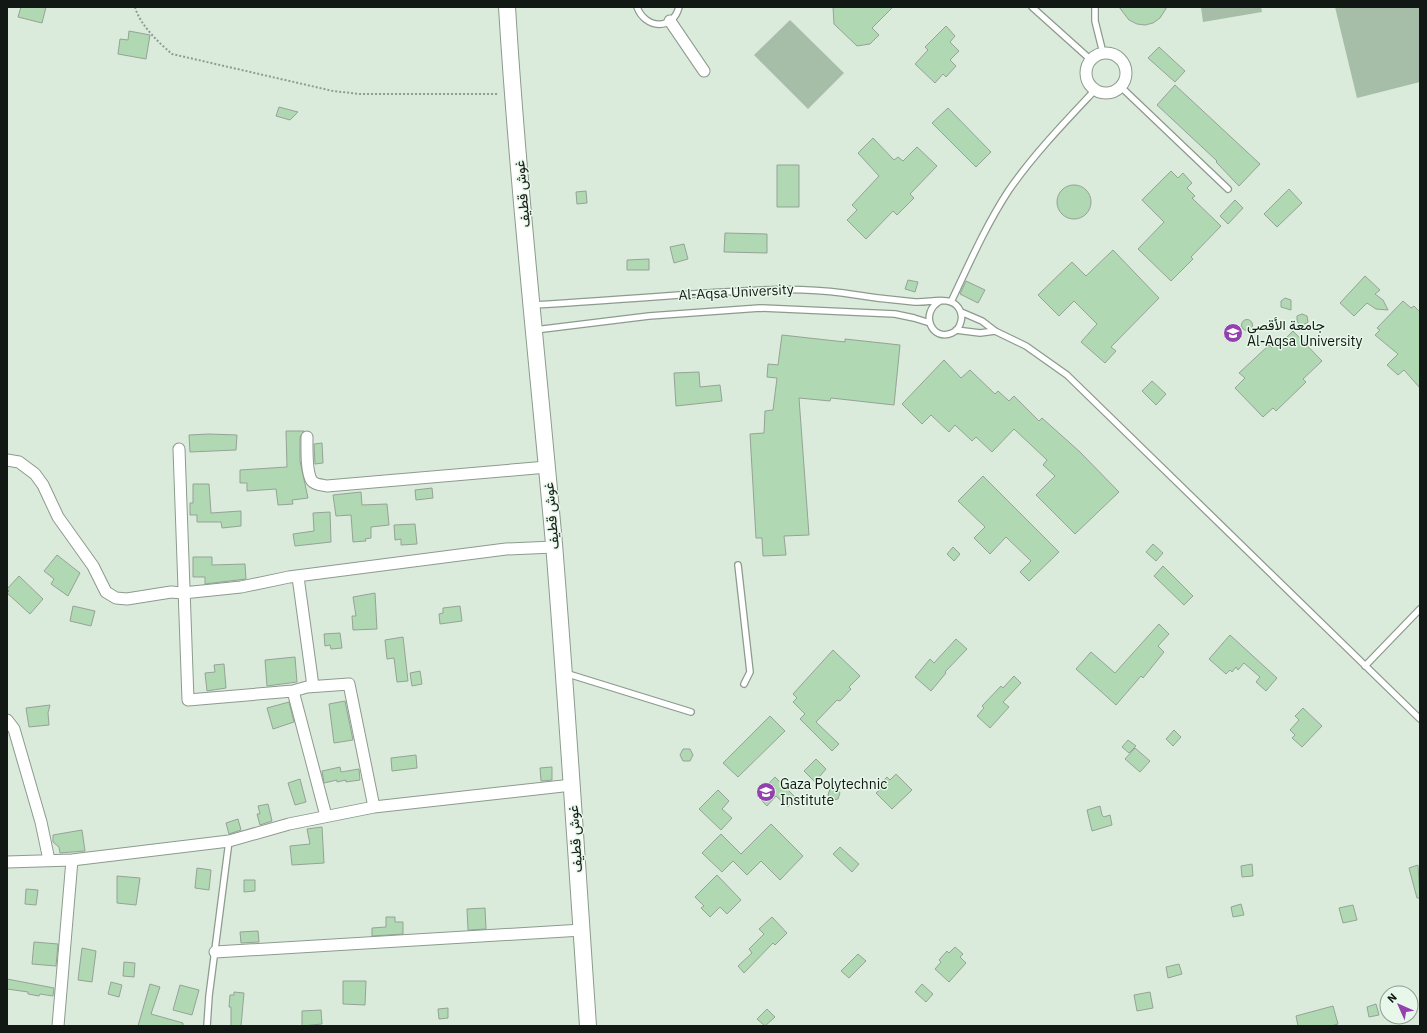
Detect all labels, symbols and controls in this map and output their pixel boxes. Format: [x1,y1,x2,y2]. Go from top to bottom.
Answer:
street label: غوش قطيف [510,160,534,228]
street label: Al-Aqsa University [678,280,794,304]
place label: جامعة الأقصى Al-Aqsa University [1247,316,1362,350]
school or university icon: جامعة الأقصى Al-Aqsa University [1222,322,1244,344]
street label: غوش قطيف [539,482,563,550]
place label: Gaza Polytechnic Institute [780,775,887,809]
school or university icon: Gaza Polytechnic Institute [755,781,777,803]
street label: غوش قطيف [564,805,586,873]
north arrow [1379,985,1419,1025]
text: N [1384,990,1400,1006]

